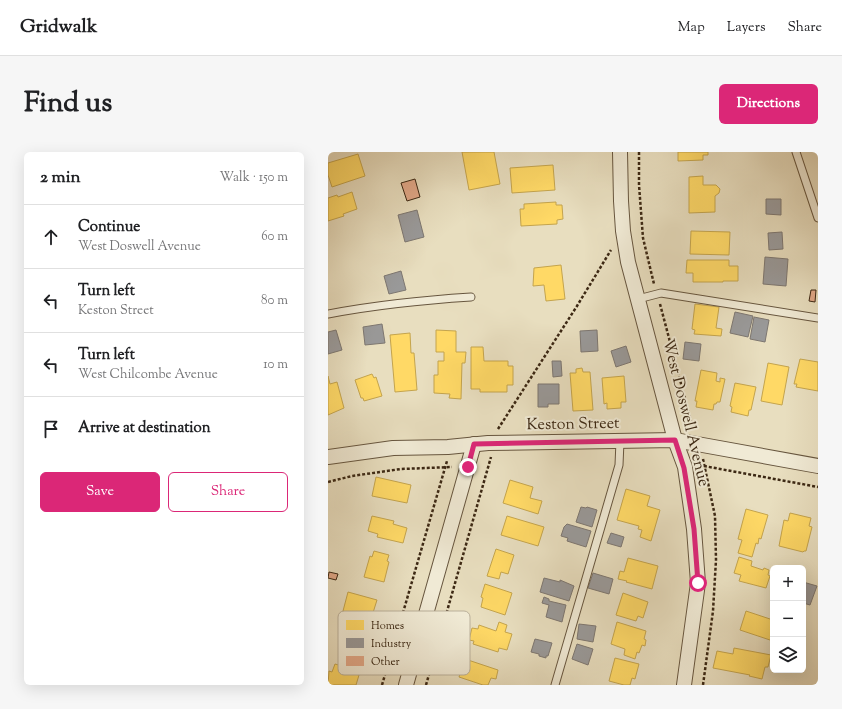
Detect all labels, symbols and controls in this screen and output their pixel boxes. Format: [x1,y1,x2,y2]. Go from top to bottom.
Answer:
text: Gridwalk [20,14,97,41]
text: Map [678,18,705,38]
text: Layers [727,18,765,38]
text: Share [787,18,822,38]
text: Find us [24,84,112,124]
button: Directions [719,84,818,124]
text: 2 min [40,166,81,190]
text: Walk · 150 m [219,169,288,187]
text: Continue [78,217,140,238]
icon: ahead [40,226,62,248]
text: 60 m [261,228,288,246]
text: West Doswell Avenue [78,238,201,256]
text: Turn left [78,281,135,302]
icon: left [40,290,62,312]
text: 80 m [261,292,288,310]
text: Keston Street [78,302,154,320]
street label: West Doswell Avenue [656,337,714,489]
text: Turn left [78,345,135,366]
icon: left [40,354,62,376]
text: 10 m [263,356,288,374]
text: West Chilcombe Avenue [78,366,218,384]
street label: Keston Street [526,413,620,437]
icon: arrive [40,418,62,440]
text: Arrive at destination [78,418,211,439]
route end [459,458,477,476]
button: Save [40,472,160,512]
button: Share [168,472,288,512]
map controls [770,565,806,673]
button: + [770,565,806,601]
route start [689,574,707,592]
button: − [770,601,806,637]
legend [338,611,470,675]
text: Homes [371,618,404,634]
text: Industry [371,636,412,652]
button: layers [770,637,806,673]
text: Other [371,654,400,670]

